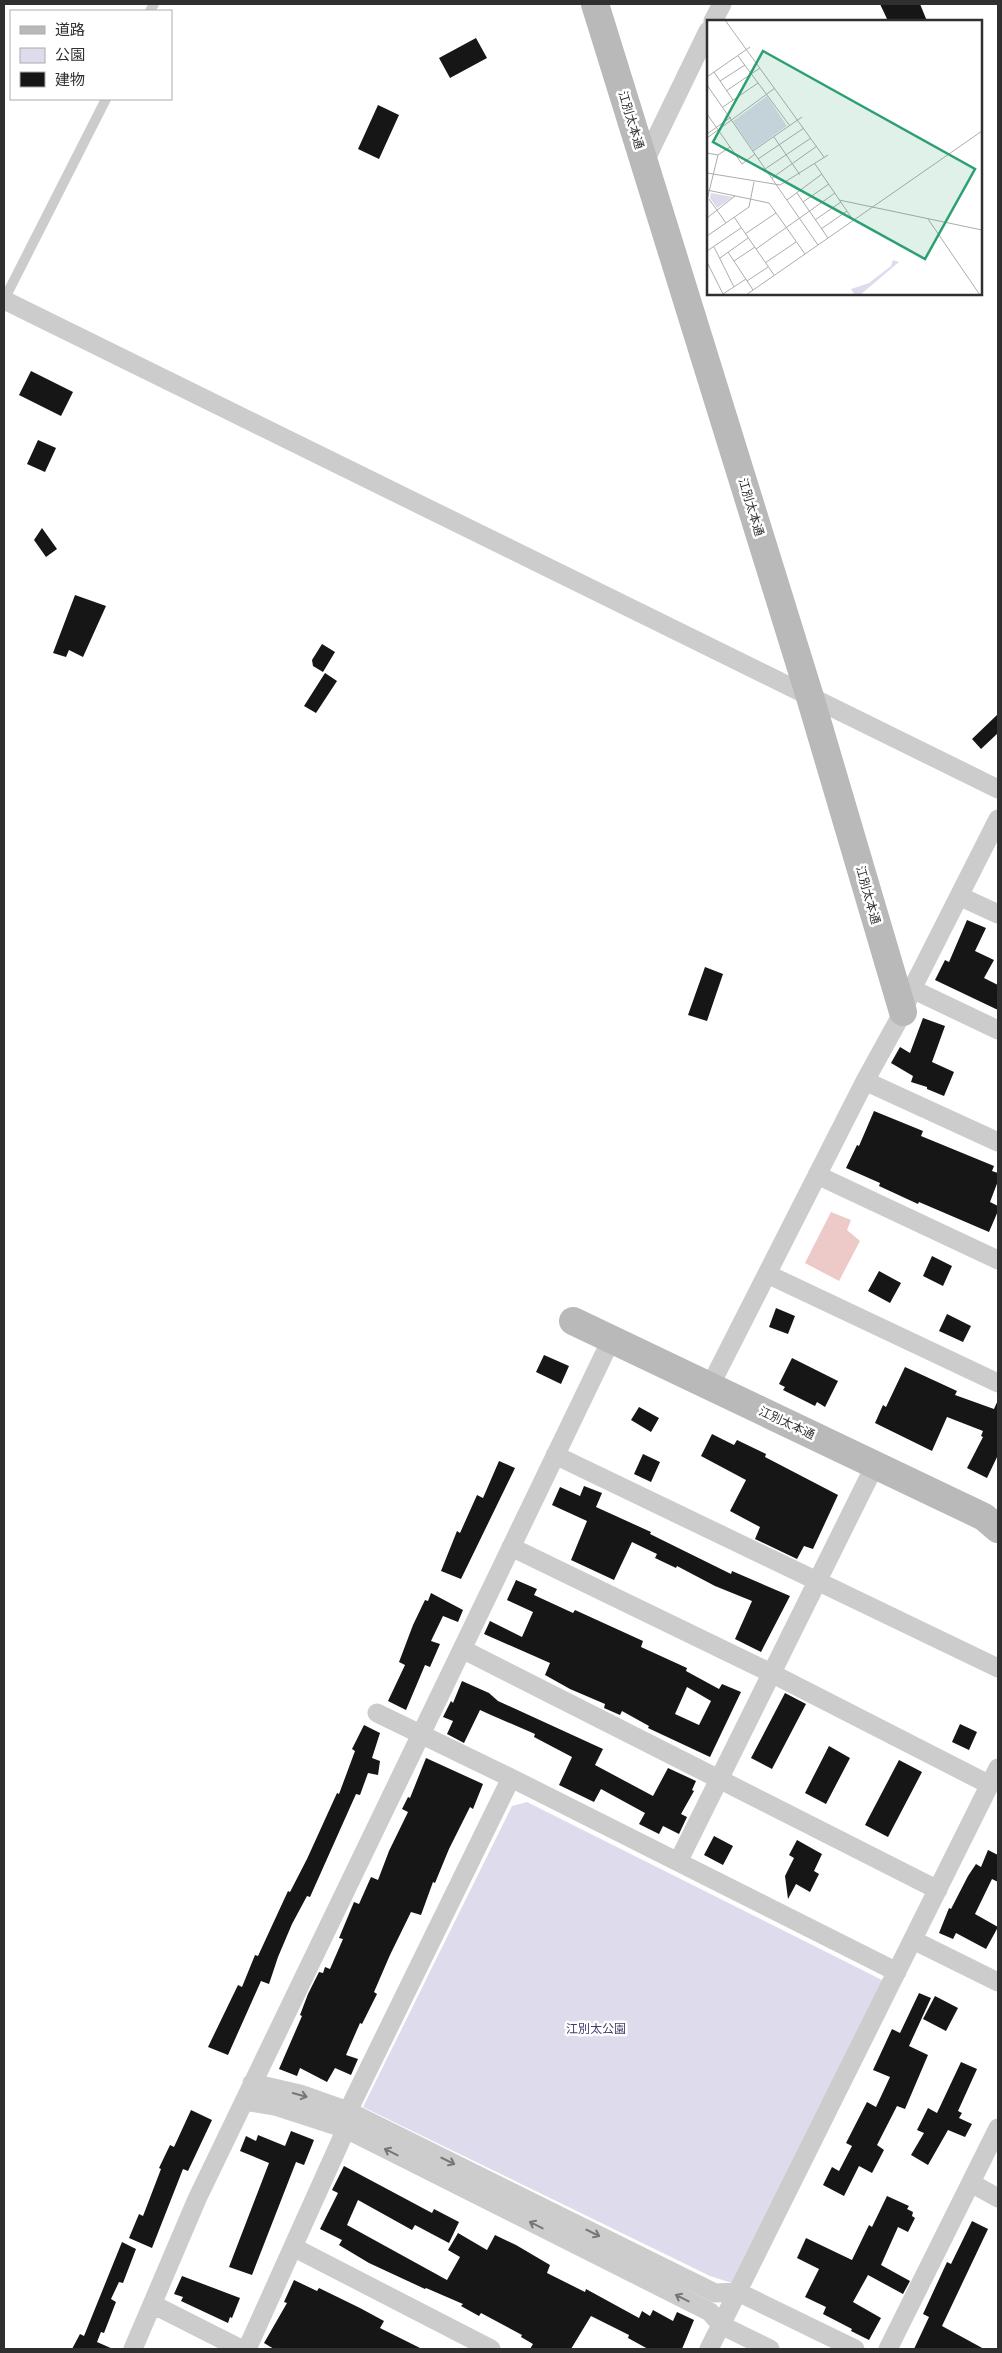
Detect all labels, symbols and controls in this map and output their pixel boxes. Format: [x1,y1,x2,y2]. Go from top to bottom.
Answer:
legend [10,10,172,100]
inset map [707,20,982,295]
text: 道路 [55,21,85,39]
text: 公園 [55,46,85,64]
text: 建物 [55,71,85,89]
street label: 江別太本通 [616,89,646,151]
street label: 江別太本通 [736,476,766,538]
street label: 江別太本通 [853,864,883,926]
street label: 江別太本通 [757,1404,817,1442]
park label: 江別太公園 [566,2022,626,2036]
one-way arrow [291,2090,307,2100]
one-way arrow [384,2147,399,2156]
one-way arrow [440,2156,455,2166]
one-way arrow [529,2220,544,2230]
one-way arrow [586,2228,601,2238]
one-way arrow [674,2293,689,2303]

